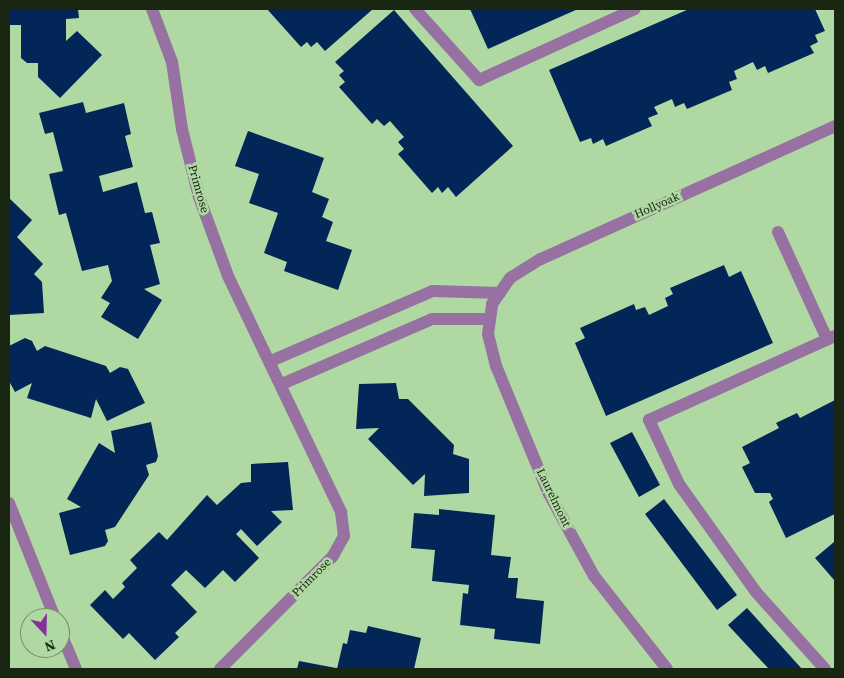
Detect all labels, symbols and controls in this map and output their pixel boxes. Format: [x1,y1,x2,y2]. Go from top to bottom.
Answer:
street label: Primrose [184,163,212,215]
street label: Hollyoak [632,190,682,222]
street label: Laurelmont [533,466,573,530]
street label: Primrose [289,555,335,601]
north arrow [20,608,70,658]
text: N [42,635,58,657]

